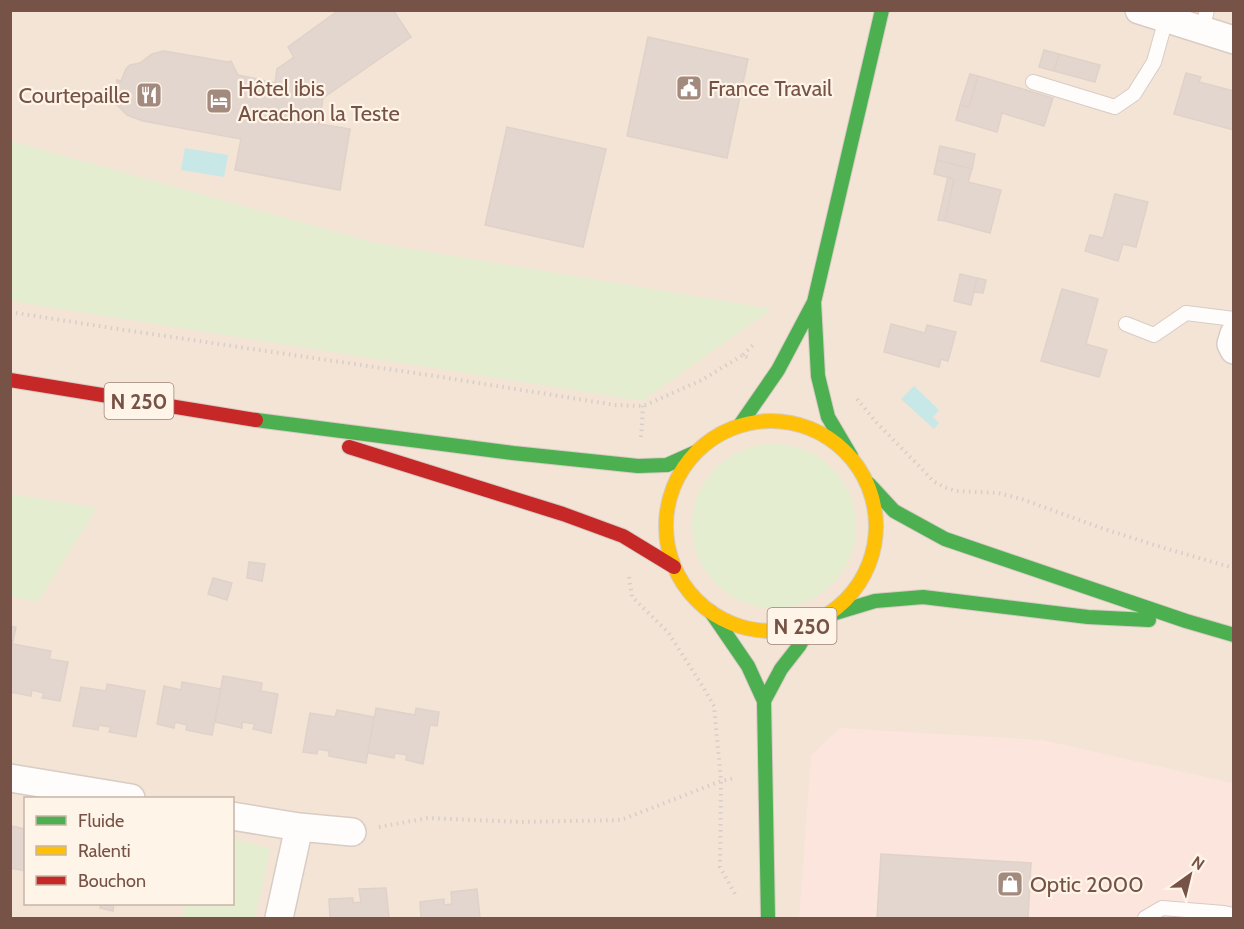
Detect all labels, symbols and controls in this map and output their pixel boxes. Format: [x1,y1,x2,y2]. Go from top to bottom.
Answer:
public building icon: France Travail [674,73,704,103]
place label: Hôtel ibis Arcachon la Teste [238,75,400,127]
place label: France Travail [708,75,833,102]
restaurant icon: Courtepaille [134,80,164,110]
place label: Courtepaille [19,82,130,109]
hotel icon: Hôtel ibis Arcachon la Teste [204,86,234,116]
road number: N 250 [104,383,174,419]
road number: N 250 [768,608,836,644]
legend [24,797,234,905]
text: Fluide [78,810,124,832]
text: Ralenti [78,840,131,862]
north arrow [1160,845,1220,905]
text: N [1188,852,1208,874]
shop icon: Optic 2000 [995,869,1025,899]
text: Bouchon [78,870,146,892]
place label: Optic 2000 [1030,871,1144,898]

